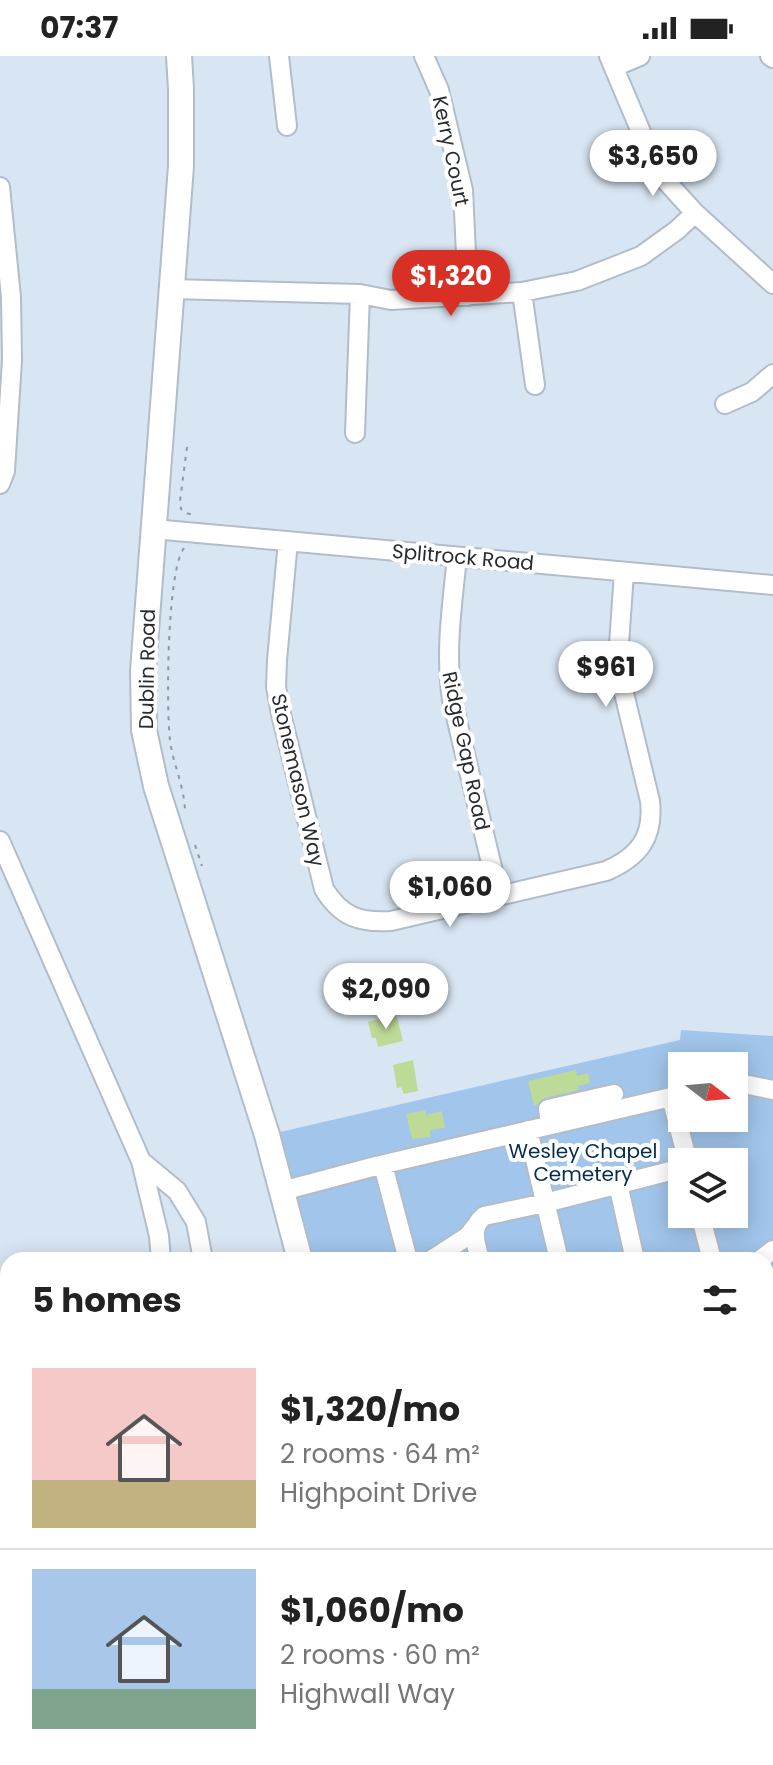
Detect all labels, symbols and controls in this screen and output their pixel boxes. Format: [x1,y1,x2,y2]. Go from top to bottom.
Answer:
text: 07:37 [40,6,118,49]
street label: Kerry Court [426,93,476,209]
pin: $3,650 [588,130,718,198]
text: $3,650 [608,138,698,174]
pin: $1,320 [386,250,516,318]
text: $1,320 [410,258,492,294]
street label: Splitrock Road [391,537,535,577]
street label: Dublin Road [132,609,162,729]
pin: $961 [559,641,653,709]
text: $961 [576,649,636,685]
street label: Ridge Gap Road [435,669,497,833]
street label: Stonemason Way [264,691,332,869]
pin: $1,060 [385,861,515,929]
text: $1,060 [408,869,492,905]
pin: $2,090 [321,963,451,1031]
text: $2,090 [341,971,431,1007]
north arrow [668,1052,748,1132]
map controls [668,1052,748,1228]
park label: Wesley Chapel Cemetery [509,1137,657,1188]
button: layers [668,1148,748,1228]
text: 5 homes [32,1276,182,1324]
icon: filters [698,1278,742,1322]
text: $1,320/mo [280,1385,460,1433]
icon: home [96,1400,192,1496]
text: 2 rooms · 64 m² [280,1436,480,1472]
text: Highpoint Drive [280,1475,477,1511]
text: $1,060/mo [280,1586,464,1634]
icon: home [96,1601,192,1697]
text: 2 rooms · 60 m² [280,1637,480,1673]
text: Highwall Way [280,1676,455,1712]

